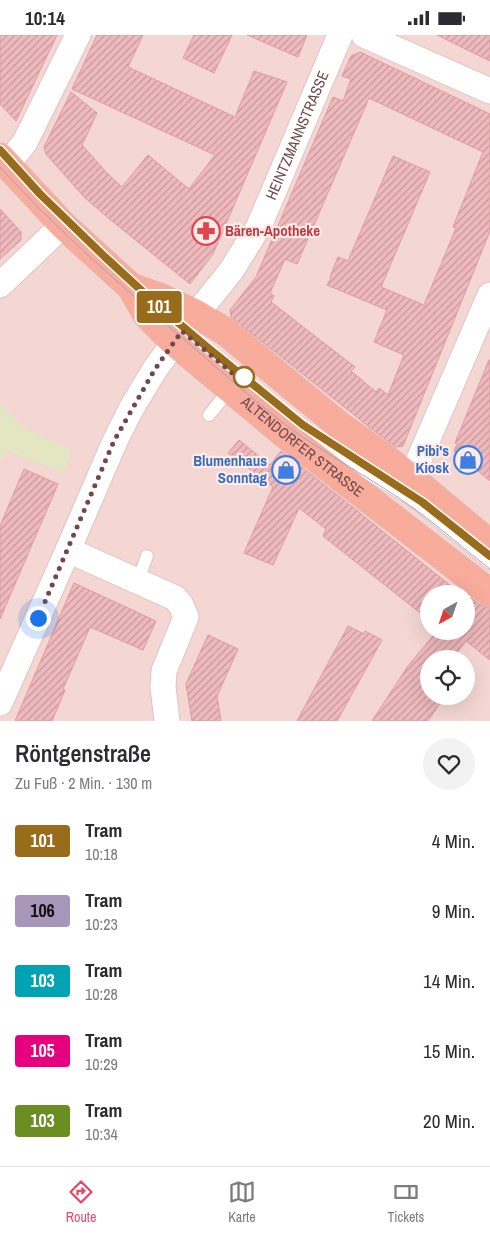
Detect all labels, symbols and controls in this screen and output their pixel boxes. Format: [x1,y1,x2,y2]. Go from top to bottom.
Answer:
text: 10:14 [25,5,65,31]
street label: HEINTZMANNSTRASSE [260,68,334,203]
pharmacy icon: Bären-Apotheke [191,216,221,246]
place label: Bären-Apotheke [225,220,320,241]
line badge: 101 [130,291,188,323]
text: 101 [147,294,171,319]
unlabelled marker [233,366,255,388]
street label: ALTENDORFER STRASSE [236,390,369,502]
place label: Pibi's Kiosk [416,440,449,478]
shop icon: Pibi's Kiosk [453,445,483,475]
place label: Blumenhaus Sonntag [193,450,267,488]
shop icon: Blumenhaus Sonntag [271,455,301,485]
north arrow [420,585,475,640]
map controls [420,585,475,705]
your location [26,606,51,631]
button: locate [420,650,475,705]
text: Röntgenstraße [15,737,151,769]
button: heart [423,738,475,790]
text: Zu Fuß · 2 Min. · 130 m [15,772,152,794]
text: Tram [85,817,122,843]
text: 101 [30,828,55,853]
text: 4 Min. [432,828,475,854]
text: 10:18 [85,843,118,865]
text: Tram [85,887,122,913]
text: 106 [30,898,55,923]
text: 9 Min. [432,898,475,924]
text: 10:23 [85,913,118,935]
text: Tram [85,957,122,983]
text: 103 [30,968,55,993]
text: 14 Min. [423,968,475,994]
text: 10:28 [85,983,118,1005]
text: Tram [85,1027,122,1053]
text: 105 [30,1038,55,1063]
text: 15 Min. [423,1038,475,1064]
text: 10:29 [85,1053,118,1075]
text: Tram [85,1097,122,1123]
text: 103 [30,1108,55,1133]
text: 20 Min. [423,1108,475,1134]
text: 10:34 [85,1123,118,1145]
tab: Route [66,1178,96,1226]
tab: Karte [228,1178,256,1226]
tab: Tickets [387,1178,424,1226]

